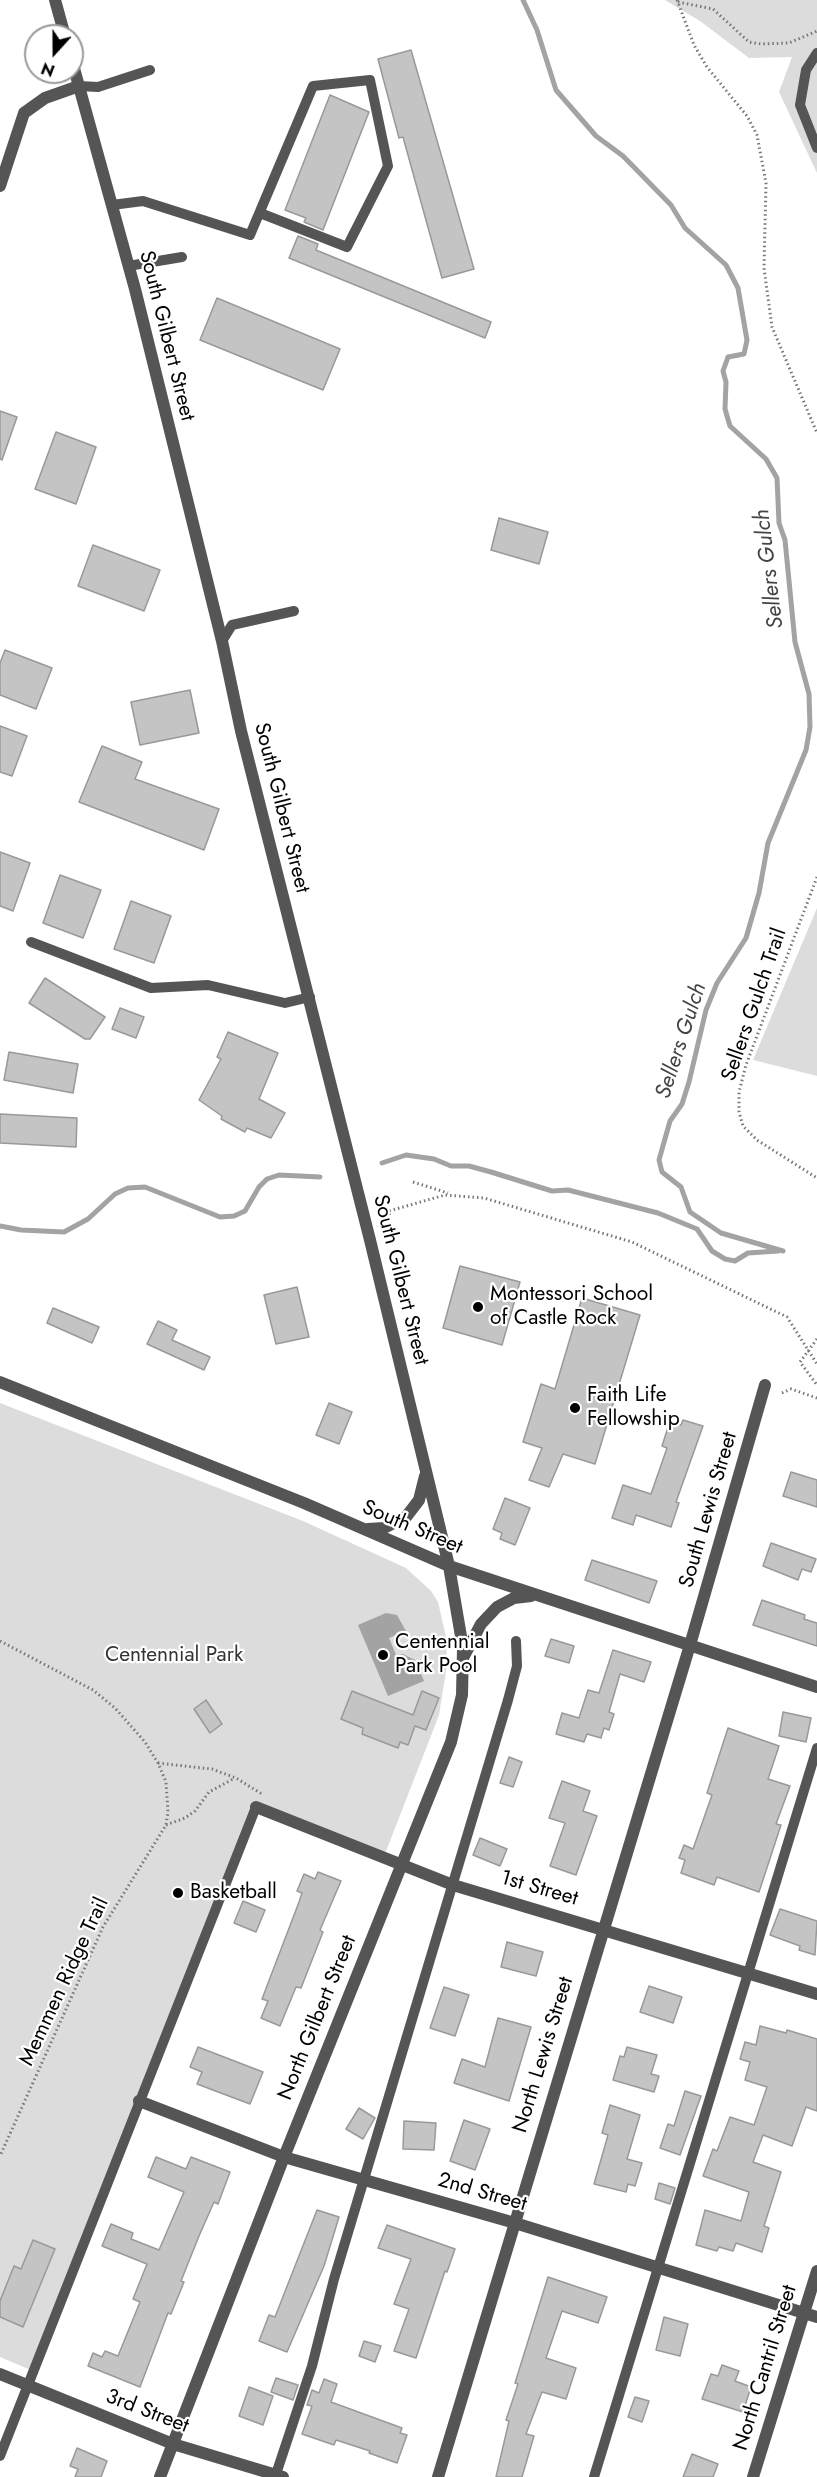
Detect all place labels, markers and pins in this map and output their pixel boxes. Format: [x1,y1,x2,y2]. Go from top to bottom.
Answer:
place label: Montessori School of Castle Rock [490,1282,653,1332]
marker: Montessori School of Castle Rock [471,1300,485,1314]
place label: Faith Life Fellowship [587,1383,680,1433]
marker: Faith Life Fellowship [568,1401,582,1415]
place label: Centennial Park Pool [395,1630,490,1680]
marker: Centennial Park Pool [376,1648,390,1662]
place label: Basketball [190,1880,277,1906]
marker: Basketball [171,1886,185,1900]

